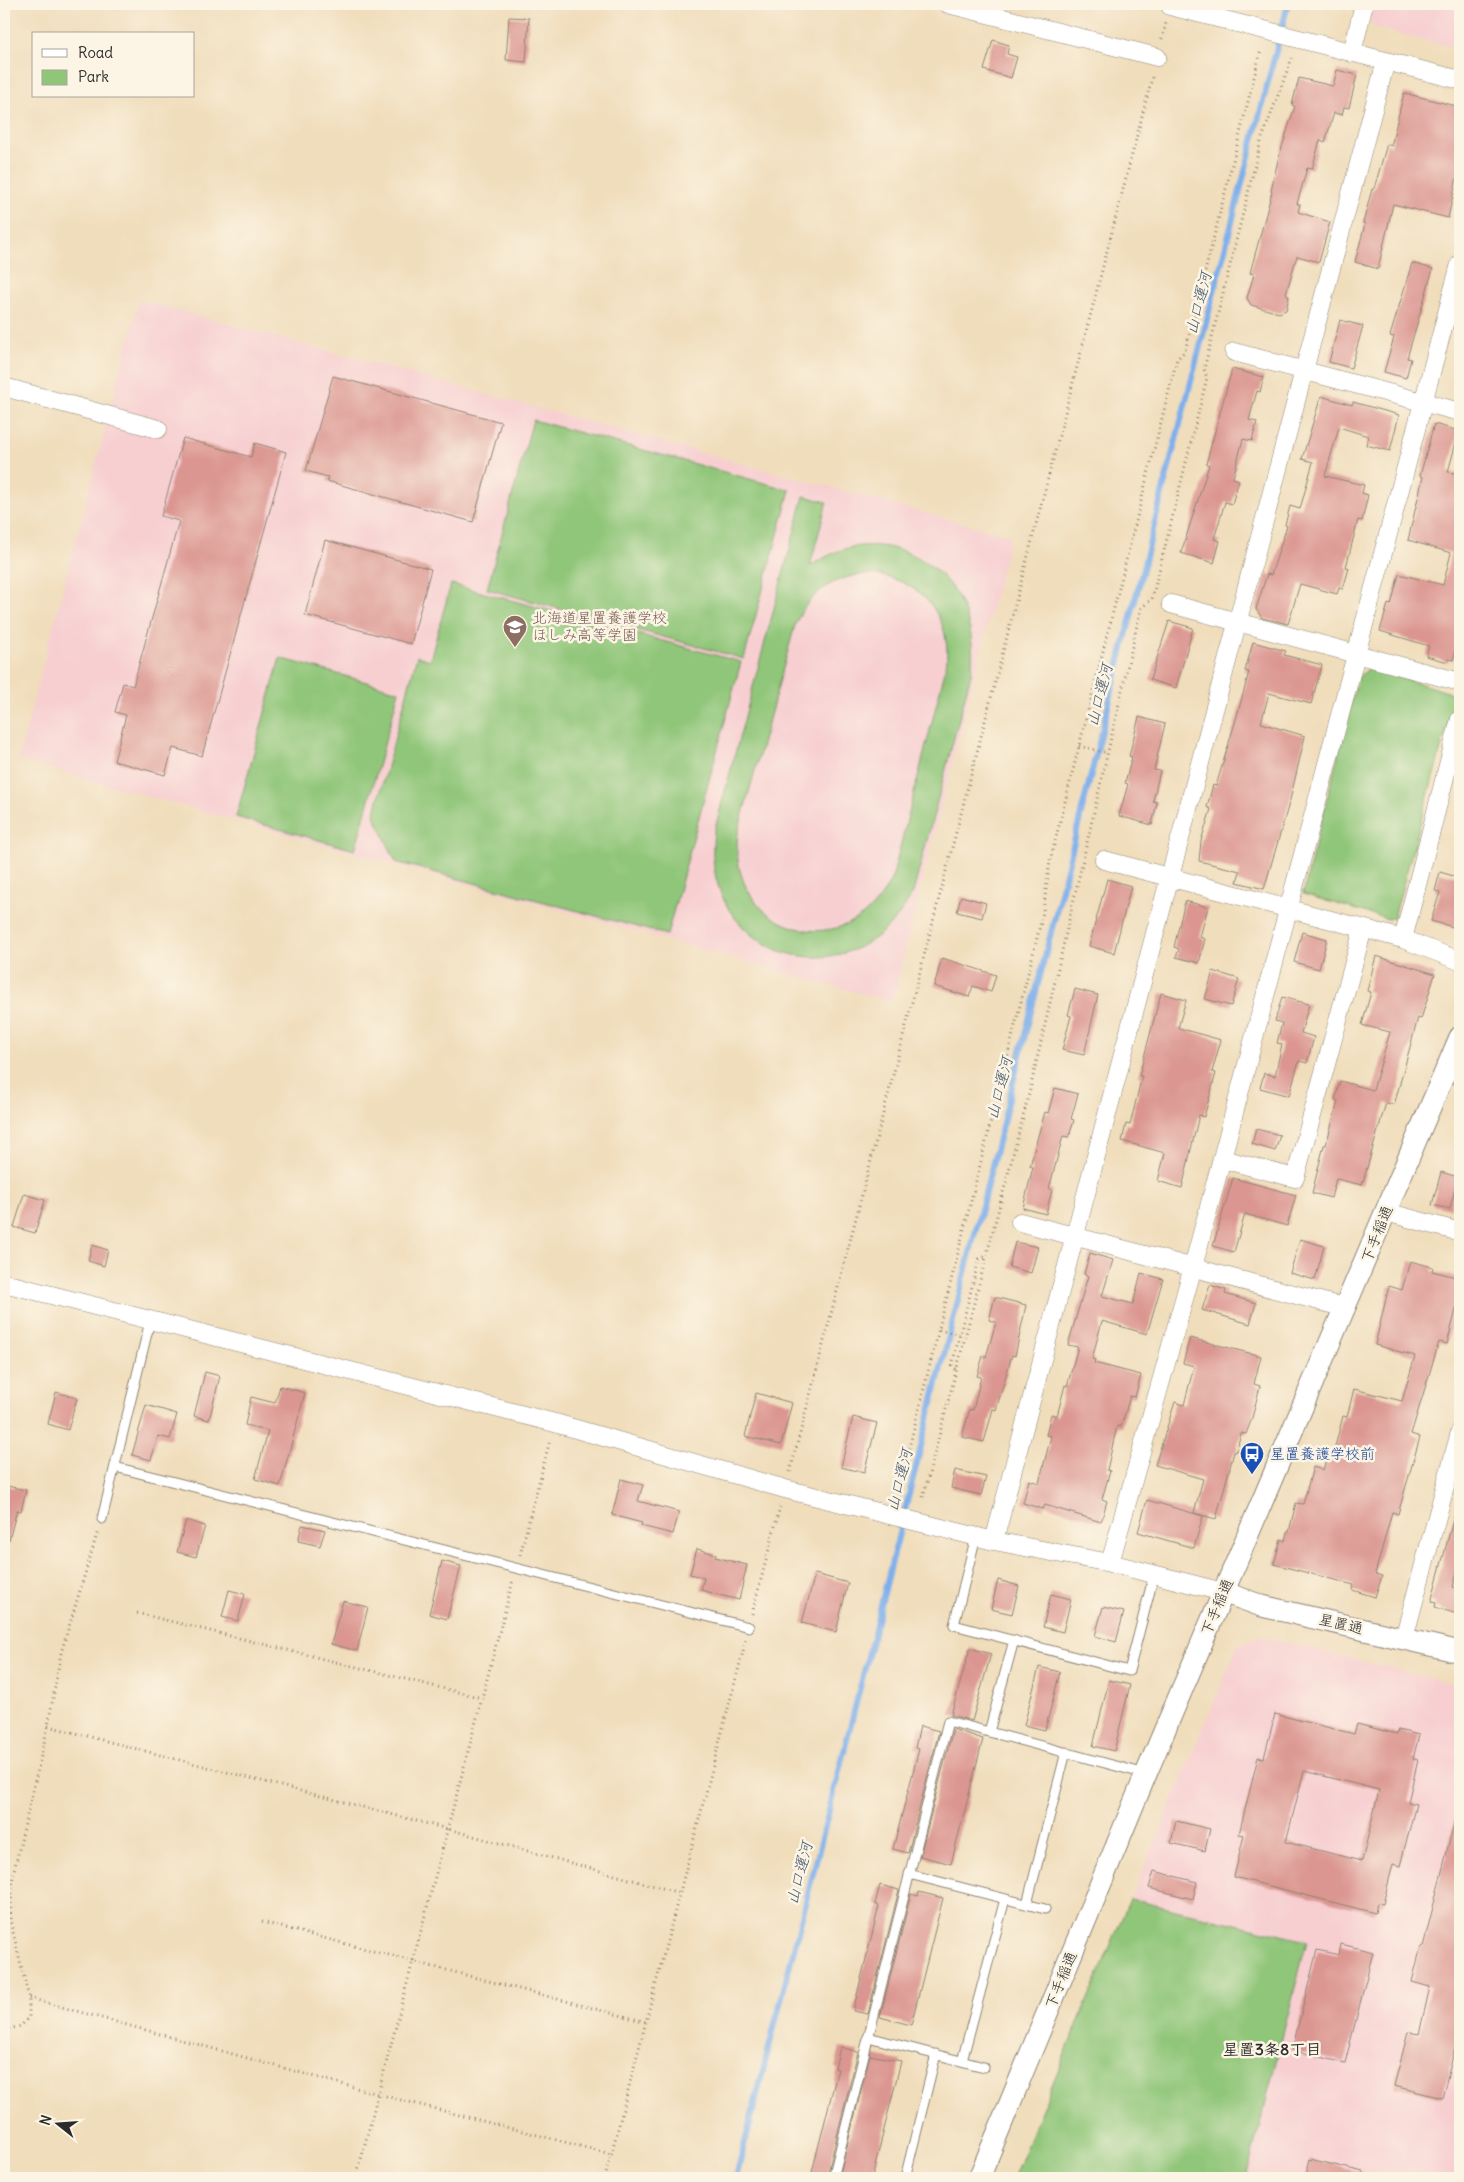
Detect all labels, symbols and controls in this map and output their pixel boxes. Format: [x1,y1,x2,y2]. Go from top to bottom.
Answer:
legend [32,32,195,98]
text: Road [78,43,113,62]
text: Park [78,67,109,86]
water label: 山口運河 [1181,268,1216,336]
place label: 北海道星置養護学校 ほしみ高等学園 [532,608,667,644]
school or university icon: 北海道星置養護学校 ほしみ高等学園 [502,614,528,648]
water label: 山口運河 [1082,660,1117,728]
water label: 山口運河 [982,1053,1017,1121]
street label: 下手稲通 [1356,1202,1397,1265]
bus stop icon: 星置養護学校前 [1239,1441,1265,1475]
place label: 星置養護学校前 [1270,1444,1375,1463]
water label: 山口運河 [882,1445,917,1513]
street label: 下手稲通 [1196,1575,1237,1638]
street label: 星置通 [1317,1609,1365,1638]
water label: 山口運河 [782,1838,817,1906]
street label: 下手稲通 [1040,1948,1081,2011]
district label: 星置3条8丁目 [1223,2039,1321,2059]
north arrow [32,2100,82,2150]
text: N [36,2113,56,2127]

